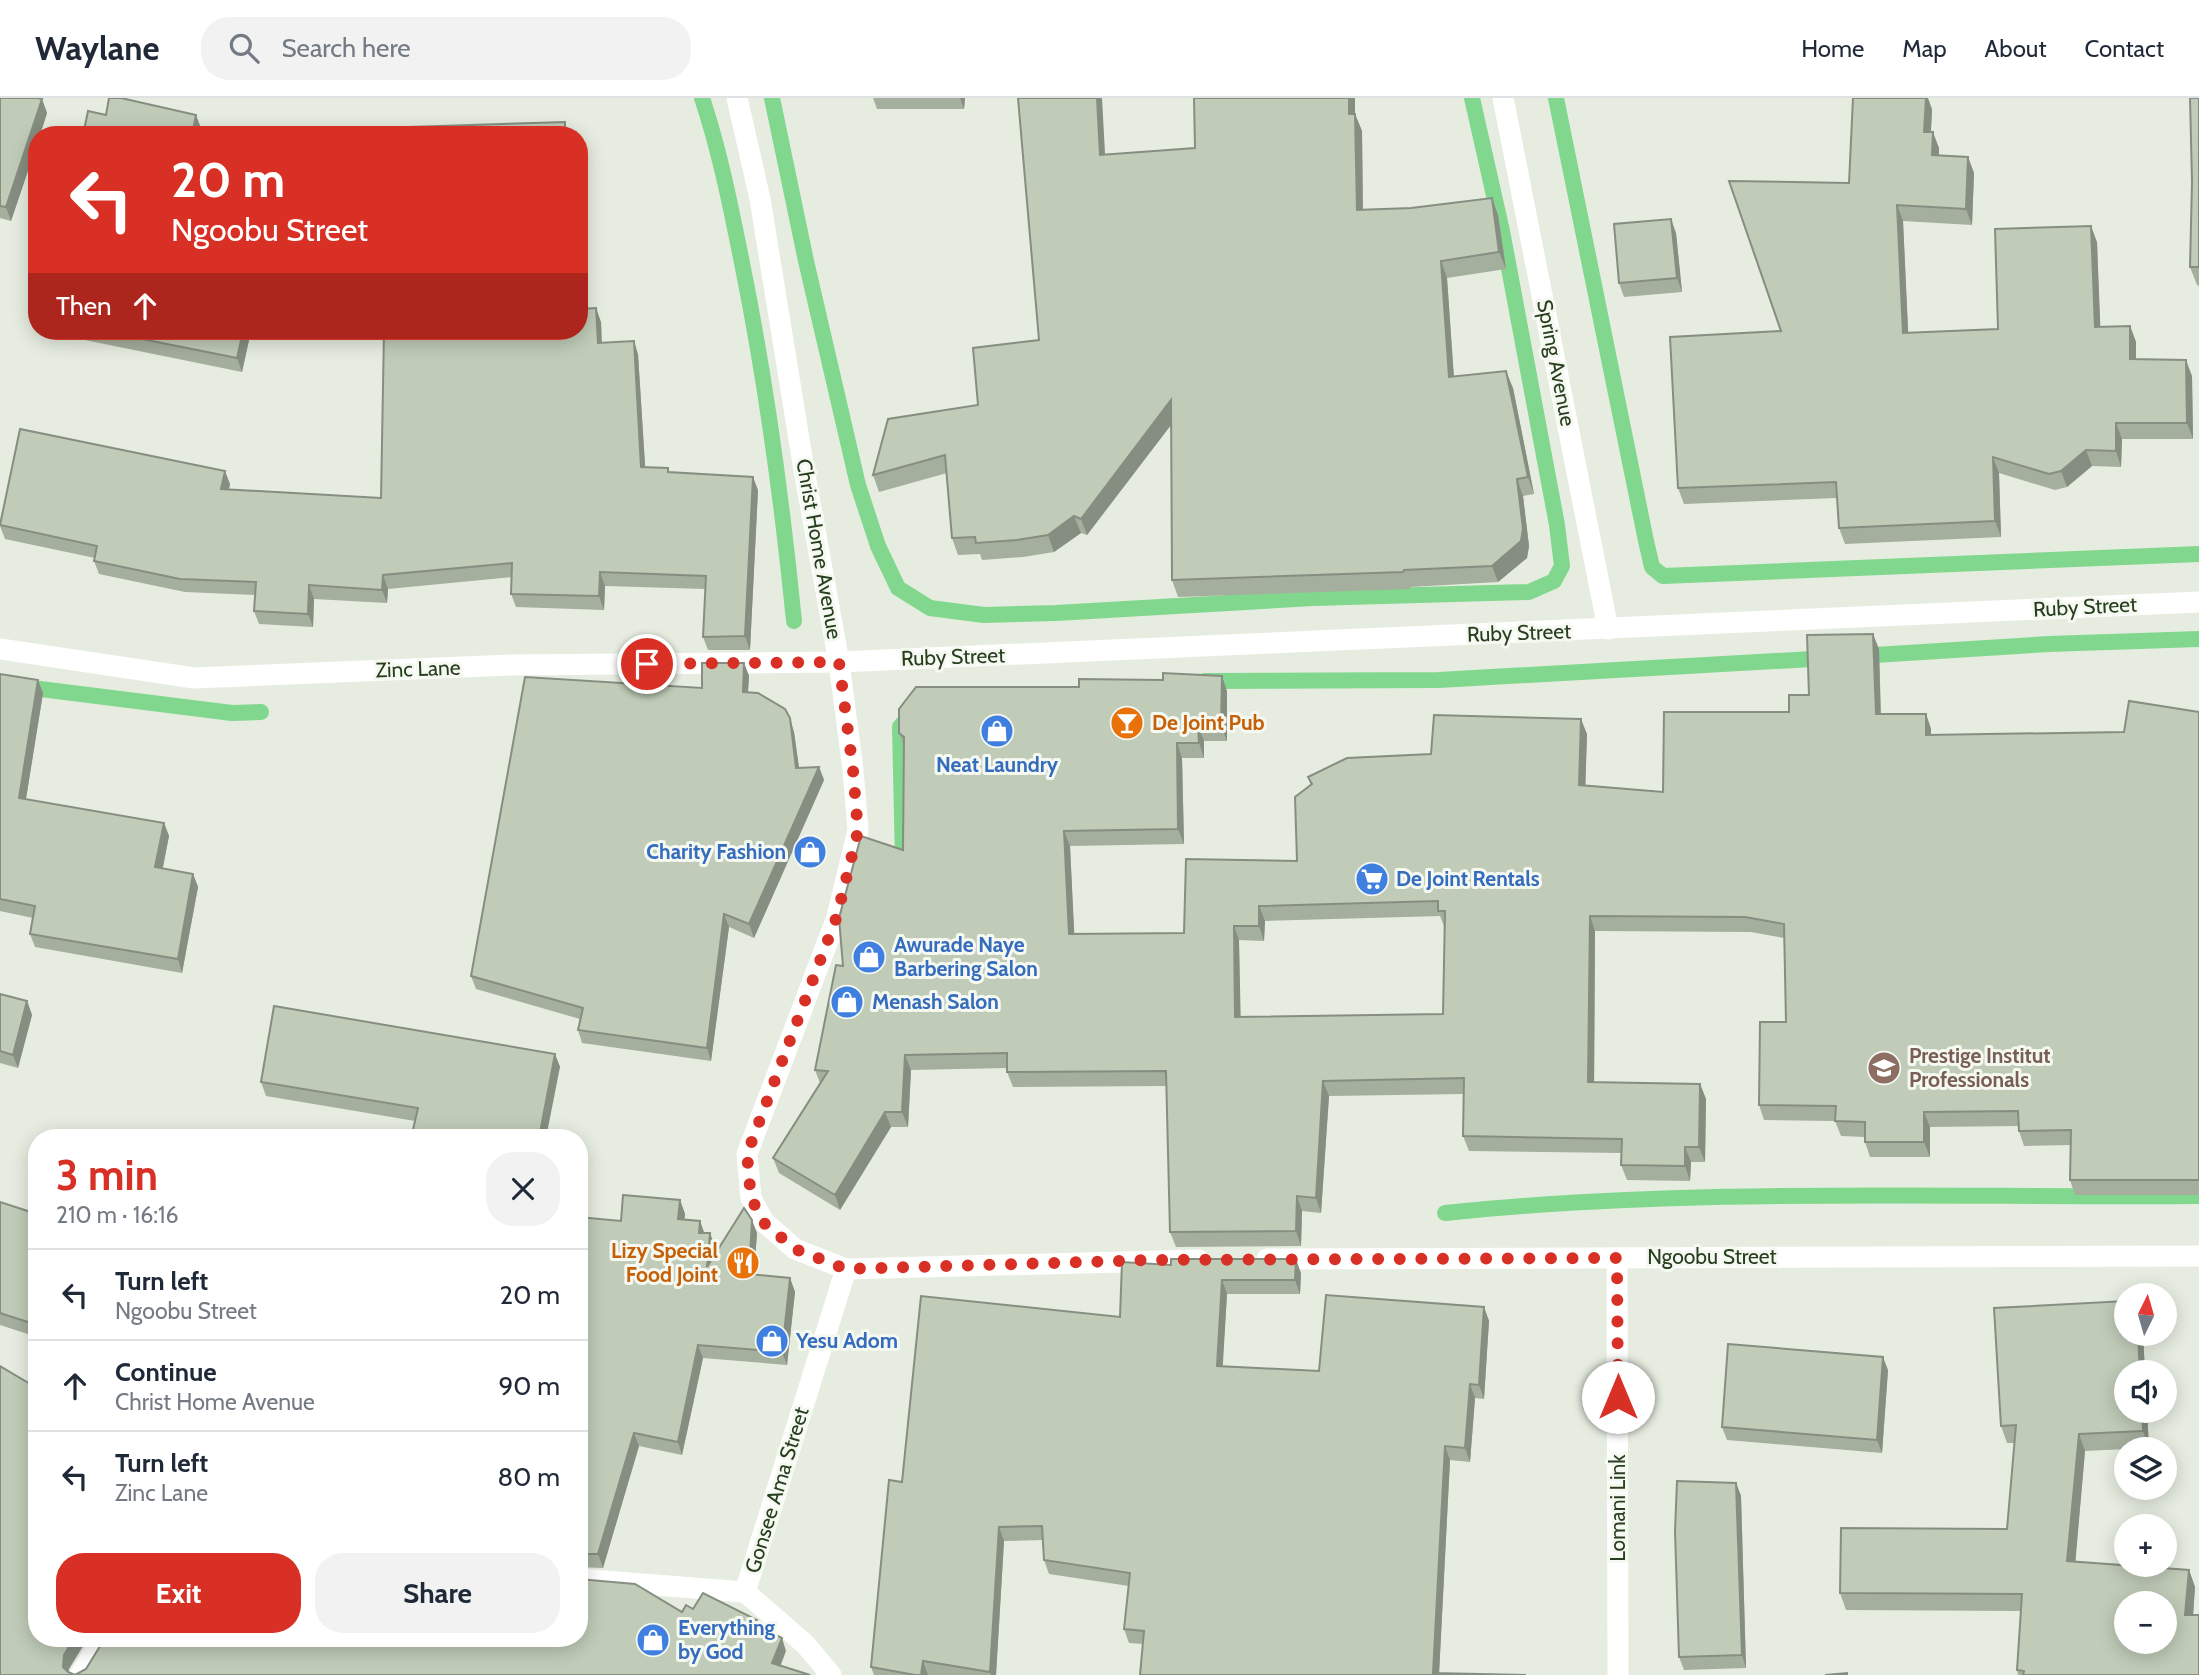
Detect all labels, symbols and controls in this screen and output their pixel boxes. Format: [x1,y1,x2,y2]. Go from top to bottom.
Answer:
search box [201,17,691,80]
text: Waylane [35,28,159,68]
icon: search [225,29,263,67]
text: Search here [281,32,411,64]
text: Home [1801,34,1864,63]
text: Map [1902,34,1947,63]
text: About [1985,34,2047,63]
text: Contact [2085,34,2164,63]
text: 20 m [171,150,285,209]
icon: left [56,154,147,245]
text: Ngoobu Street [171,210,368,249]
icon: ahead [126,287,164,325]
text: Then [56,290,112,322]
street label: Spring Avenue [1532,297,1581,429]
street label: Christ Home Avenue [791,457,848,641]
street label: Ruby Street [2032,591,2138,622]
street label: Ruby Street [1467,618,1571,647]
pin [617,634,677,694]
street label: Ruby Street [901,642,1005,671]
icon: arrive [628,645,666,683]
street label: Zinc Lane [375,655,461,682]
bar icon: De Joint Pub [1108,704,1146,742]
place label: De Joint Pub [1152,710,1265,735]
shop icon: Neat Laundry [978,712,1016,750]
place label: Neat Laundry [936,752,1059,777]
shop icon: Charity Fashion [791,833,829,871]
place label: Charity Fashion [646,839,786,864]
supermarket icon: De Joint Rentals [1353,860,1391,898]
place label: De Joint Rentals [1396,866,1540,891]
place label: Awurade Naye Barbering Salon [894,932,1038,981]
shop icon: Awurade Naye Barbering Salon [850,938,888,976]
shop icon: Menash Salon [828,983,866,1021]
place label: Menash Salon [872,989,999,1014]
place label: Prestige Institut Professionals [1909,1043,2051,1092]
school or university icon: Prestige Institut Professionals [1865,1049,1903,1087]
text: 3 min [56,1149,158,1201]
button: close [486,1152,560,1226]
text: 210 m · 16:16 [56,1201,179,1229]
place label: Lizy Special Food Joint [611,1238,718,1287]
restaurant icon: Lizy Special Food Joint [724,1244,762,1282]
street label: Ngoobu Street [1647,1244,1777,1269]
text: Turn left [115,1265,208,1297]
icon: left [56,1276,94,1314]
text: 20 m [500,1279,560,1311]
north arrow [2114,1283,2177,1346]
map controls [2114,1283,2177,1654]
text: Ngoobu Street [115,1297,257,1325]
shop icon: Yesu Adom [753,1322,791,1360]
place label: Yesu Adom [795,1328,898,1353]
text: Continue [115,1356,217,1388]
position arrow [1581,1360,1655,1434]
button: sound [2114,1360,2177,1423]
icon: ahead [56,1367,94,1405]
text: 90 m [498,1370,560,1402]
text: Christ Home Avenue [115,1388,315,1416]
street label: Gonsee Ama Street [739,1404,814,1576]
button: layers [2114,1437,2177,1500]
text: Turn left [115,1447,208,1479]
street label: Lomani Link [1605,1454,1630,1562]
icon: left [56,1458,94,1496]
text: 80 m [497,1461,560,1493]
text: Zinc Lane [115,1479,208,1507]
button: + [2114,1514,2177,1577]
button: Exit [56,1553,301,1633]
button: Share [315,1553,560,1633]
button: − [2114,1591,2177,1654]
place label: Everything by God [678,1615,776,1664]
shop icon: Everything by God [634,1621,672,1659]

